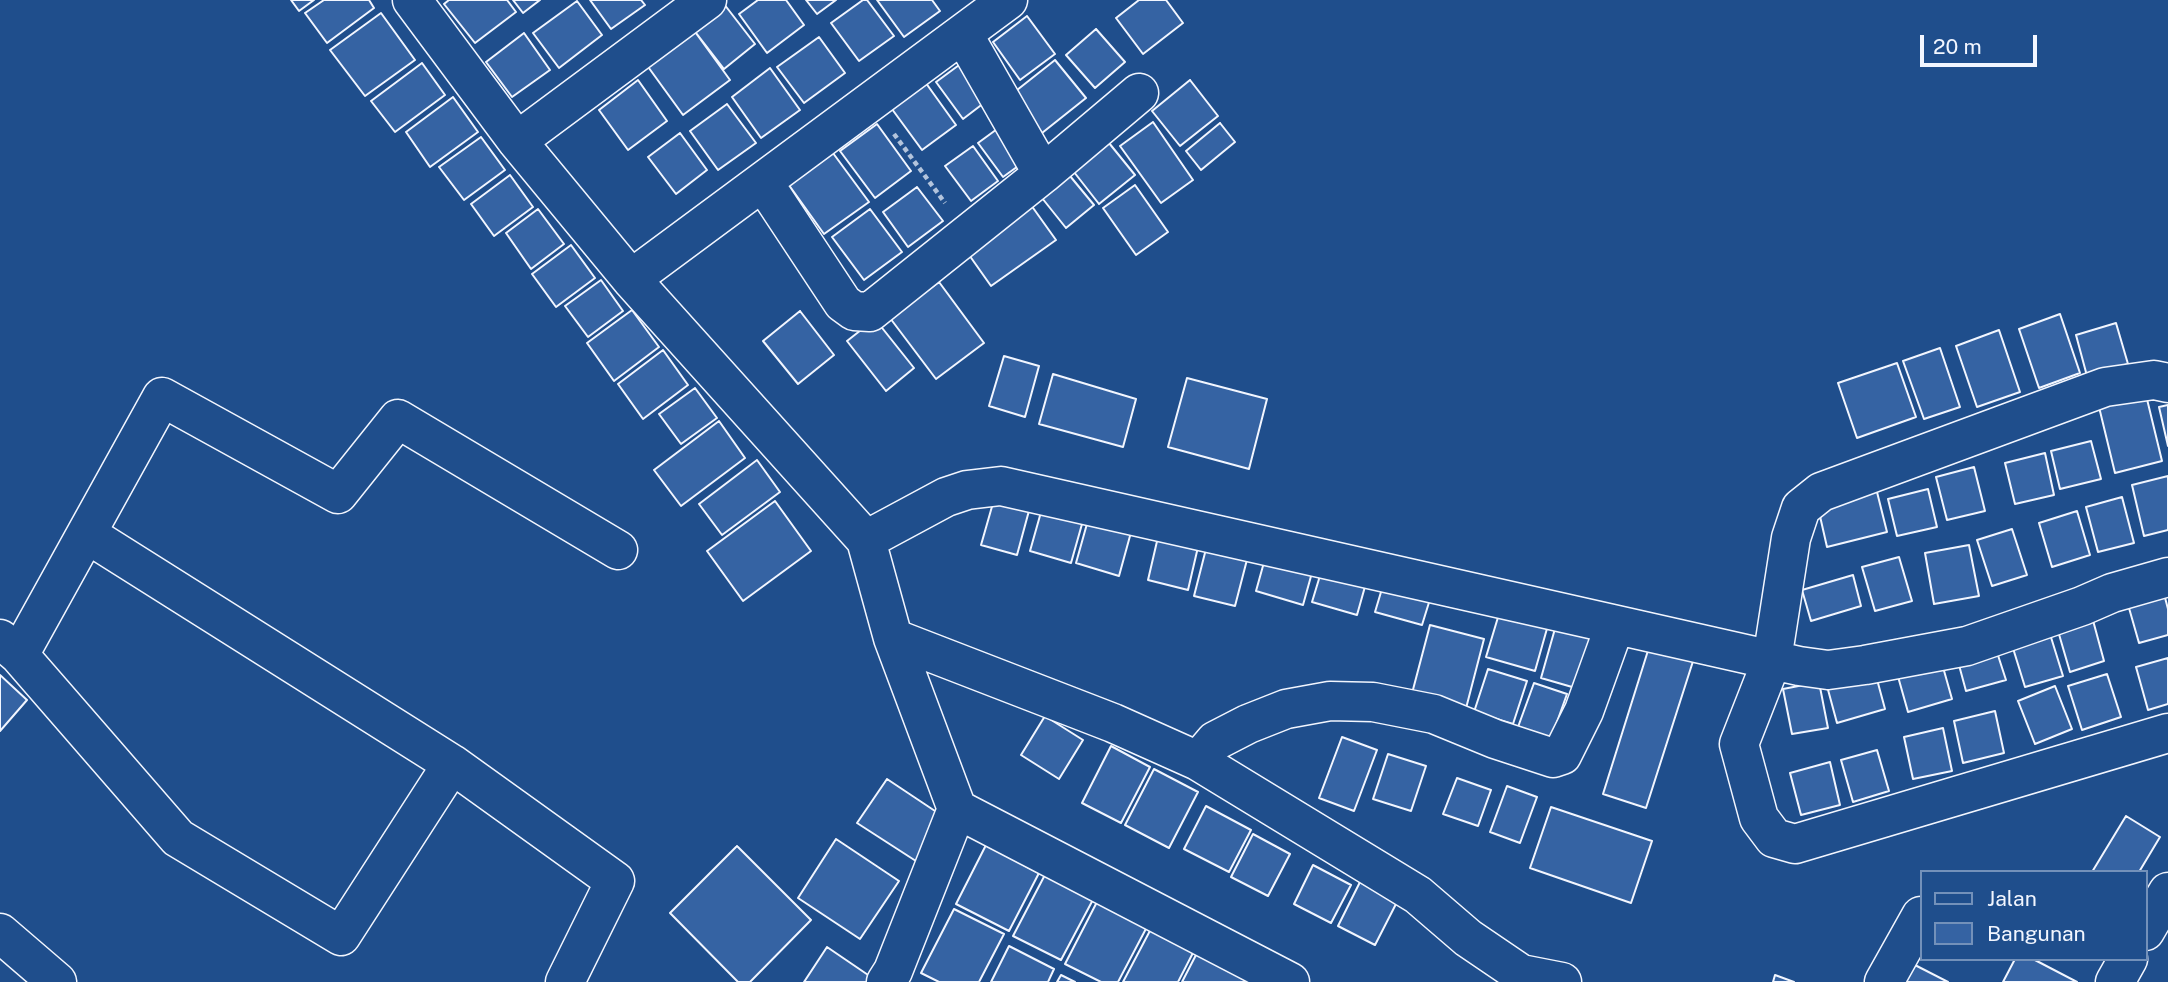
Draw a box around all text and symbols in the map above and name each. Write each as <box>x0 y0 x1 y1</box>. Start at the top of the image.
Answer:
scale bar <box>1923 21 2040 65</box>
text: 20 m <box>1933 34 1982 59</box>
legend <box>1920 870 2147 961</box>
text: Jalan <box>1987 886 2037 911</box>
text: Bangunan <box>1987 921 2086 946</box>

